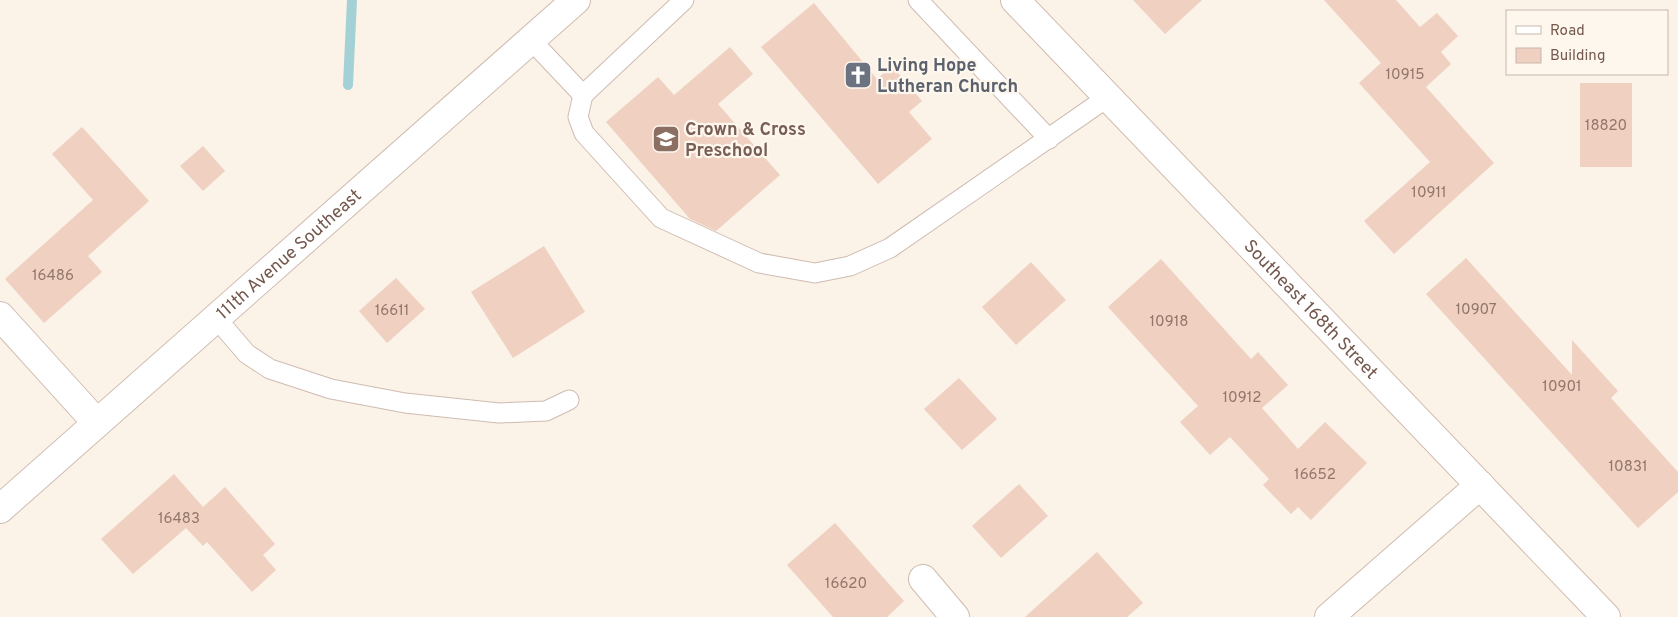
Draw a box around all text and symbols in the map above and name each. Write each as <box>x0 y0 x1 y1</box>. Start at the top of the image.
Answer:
legend <box>1506 10 1668 75</box>
text: Road <box>1550 22 1585 41</box>
text: Building <box>1550 47 1605 66</box>
place label: Living Hope Lutheran Church <box>877 55 1018 99</box>
church icon: Living Hope Lutheran Church <box>843 60 873 90</box>
house number: 10915 <box>1385 66 1425 85</box>
house number: 18820 <box>1585 117 1627 136</box>
place label: Crown & Cross Preschool <box>685 119 806 163</box>
school or university icon: Crown & Cross Preschool <box>651 124 681 154</box>
house number: 10911 <box>1411 184 1447 203</box>
street label: 111th Avenue Southeast <box>212 185 367 326</box>
street label: Southeast 168th Street <box>1238 236 1382 385</box>
house number: 16486 <box>32 267 74 286</box>
house number: 10907 <box>1455 301 1497 320</box>
house number: 16611 <box>375 302 409 321</box>
house number: 10918 <box>1150 313 1188 332</box>
house number: 10901 <box>1542 378 1582 397</box>
house number: 10912 <box>1223 389 1261 408</box>
house number: 10831 <box>1609 458 1648 477</box>
house number: 16652 <box>1294 466 1336 485</box>
house number: 16483 <box>158 510 200 529</box>
house number: 16620 <box>825 575 867 594</box>

